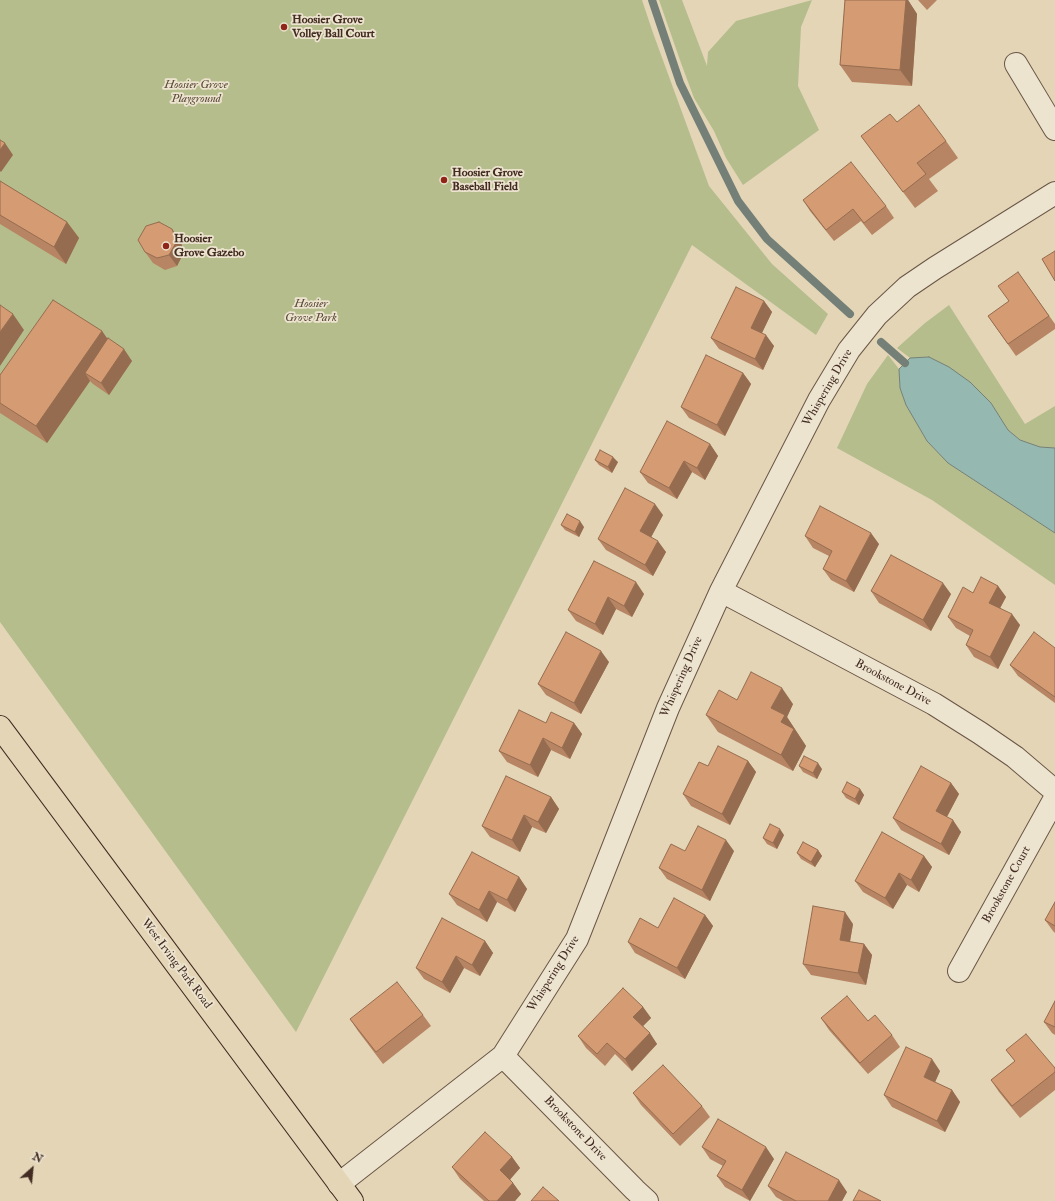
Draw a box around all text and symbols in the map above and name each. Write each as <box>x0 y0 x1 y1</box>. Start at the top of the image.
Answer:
place label: Hoosier Grove Volley Ball Court <box>292 13 375 41</box>
marker: Hoosier Grove Volley Ball Court <box>279 22 289 32</box>
park label: Hoosier Grove Playground <box>164 78 228 106</box>
place label: Hoosier Grove Baseball Field <box>452 166 523 194</box>
marker: Hoosier Grove Baseball Field <box>439 175 449 185</box>
place label: Hoosier Grove Gazebo <box>174 232 244 260</box>
marker: Hoosier Grove Gazebo <box>161 241 171 251</box>
park label: Hoosier Grove Park <box>285 297 337 325</box>
street label: Whispering Drive <box>800 347 856 429</box>
street label: Whispering Drive <box>658 634 706 720</box>
street label: Brookstone Drive <box>852 657 934 709</box>
street label: Brookstone Court <box>980 844 1034 926</box>
street label: West Irving Park Road <box>138 916 214 1012</box>
street label: Whispering Drive <box>525 933 583 1015</box>
street label: Brookstone Drive <box>541 1094 609 1164</box>
north arrow <box>12 1149 52 1189</box>
text: N <box>30 1150 45 1166</box>

